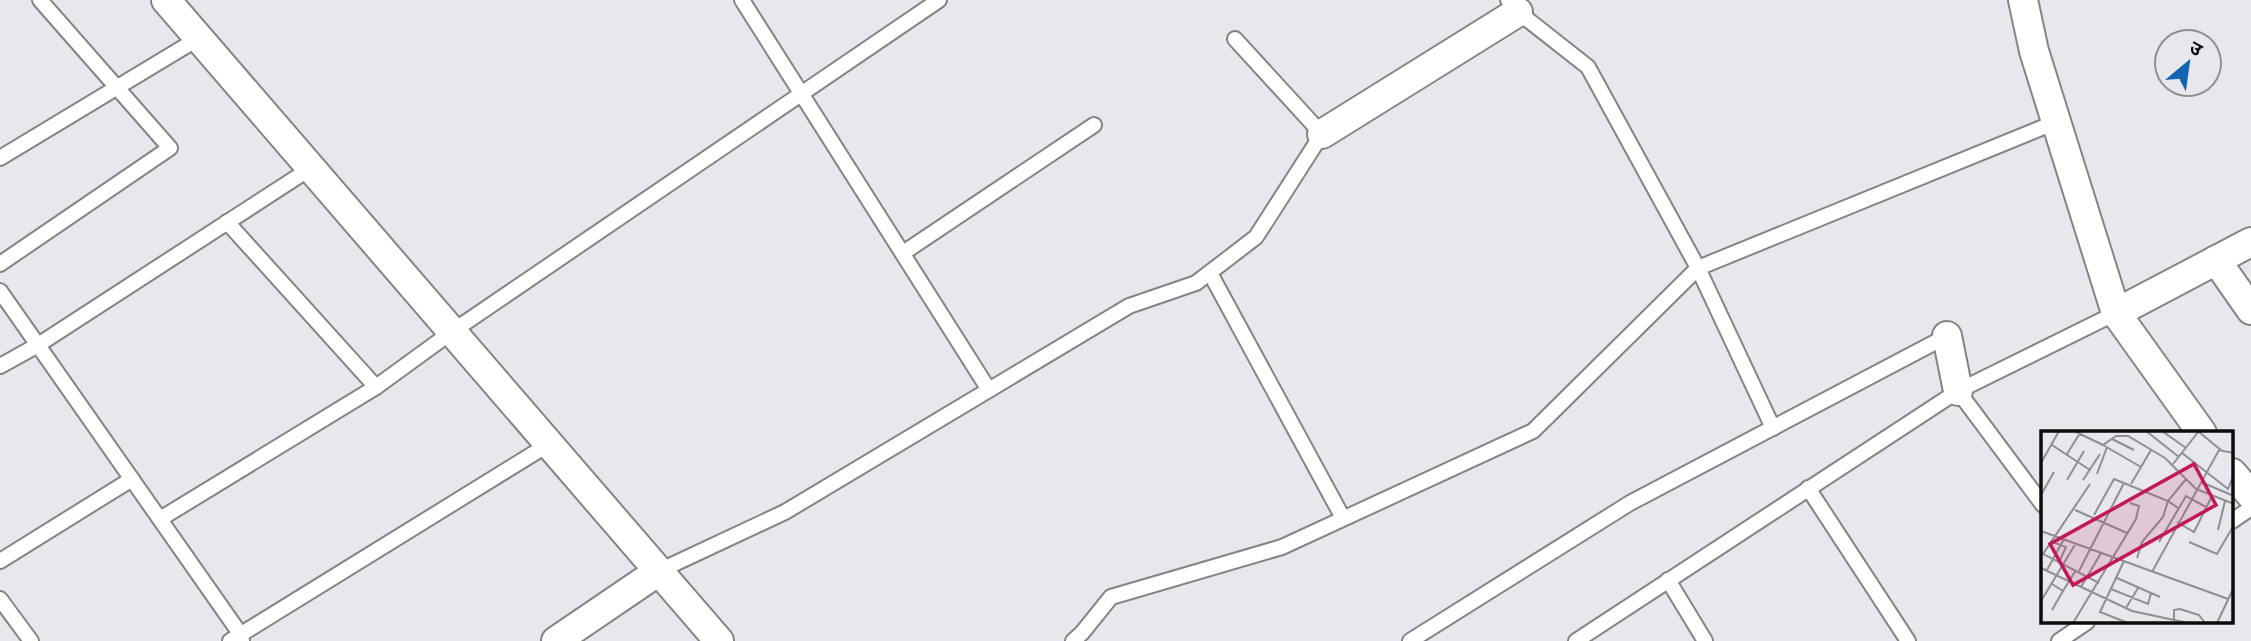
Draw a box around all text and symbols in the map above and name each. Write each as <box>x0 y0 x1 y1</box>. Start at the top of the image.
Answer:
north arrow <box>2153 28 2223 98</box>
text: उ <box>2185 35 2208 63</box>
inset map <box>2041 431 2234 624</box>

